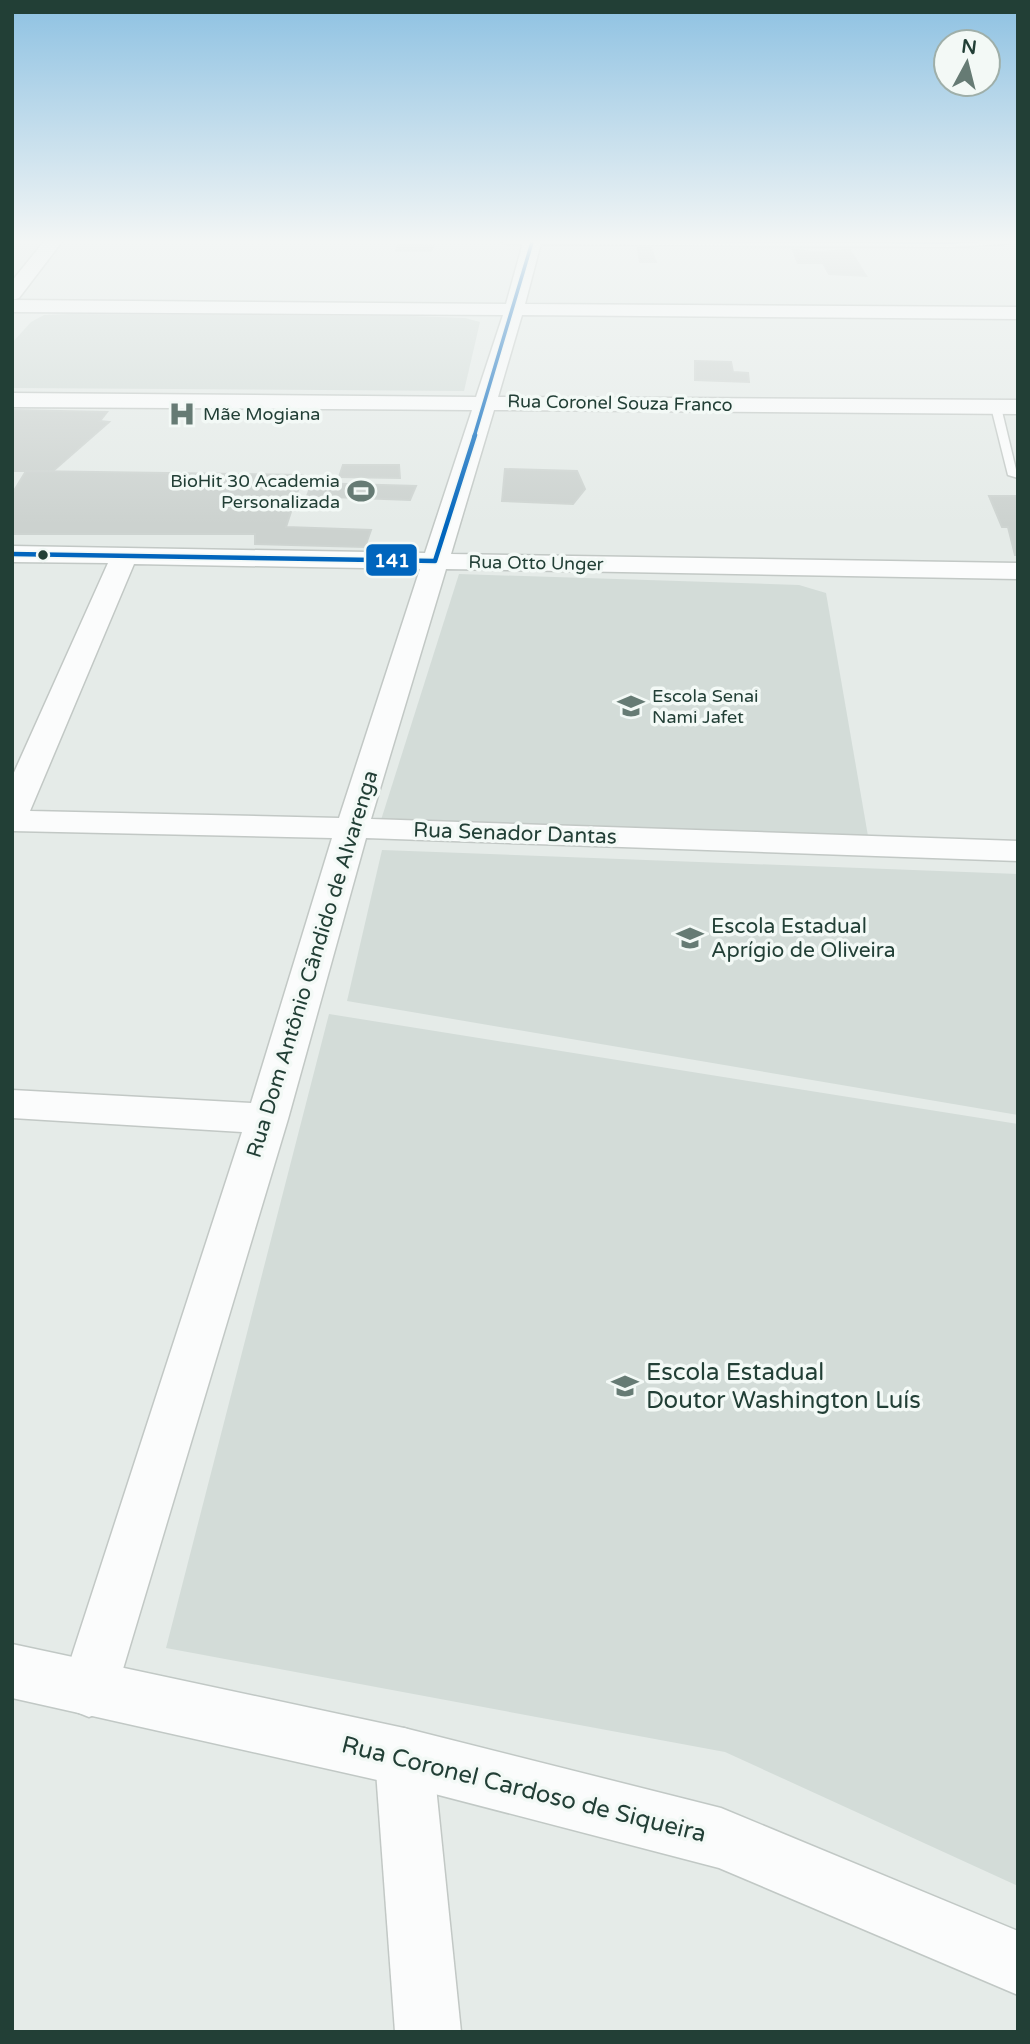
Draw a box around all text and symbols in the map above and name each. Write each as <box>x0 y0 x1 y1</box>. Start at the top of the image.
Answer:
north arrow <box>932 28 1002 98</box>
text: N <box>960 35 978 59</box>
street label: Rua Coronel Souza Franco <box>507 390 733 416</box>
hospital icon: Mãe Mogiana <box>167 399 197 429</box>
place label: Mãe Mogiana <box>203 403 321 425</box>
place label: BioHit 30 Academia Personalizada <box>170 470 340 513</box>
sports icon: BioHit 30 Academia Personalizada <box>346 476 376 506</box>
line badge: 141 <box>365 543 418 577</box>
unlabelled marker <box>36 548 50 562</box>
text: 141 <box>374 550 410 572</box>
street label: Rua Otto Unger <box>468 551 604 575</box>
place label: Escola Senai Nami Jafet <box>652 685 759 728</box>
school or university icon: Escola Senai Nami Jafet <box>616 691 646 721</box>
street label: Rua Dom Antônio Cândido de Alvarenga <box>242 767 383 1161</box>
street label: Rua Senador Dantas <box>413 817 617 850</box>
place label: Escola Estadual Aprígio de Oliveira <box>711 914 896 963</box>
school or university icon: Escola Estadual Aprígio de Oliveira <box>675 923 705 953</box>
place label: Escola Estadual Doutor Washington Luís <box>646 1358 921 1415</box>
school or university icon: Escola Estadual Doutor Washington Luís <box>610 1371 640 1401</box>
street label: Rua Coronel Cardoso de Siqueira <box>339 1730 709 1849</box>

